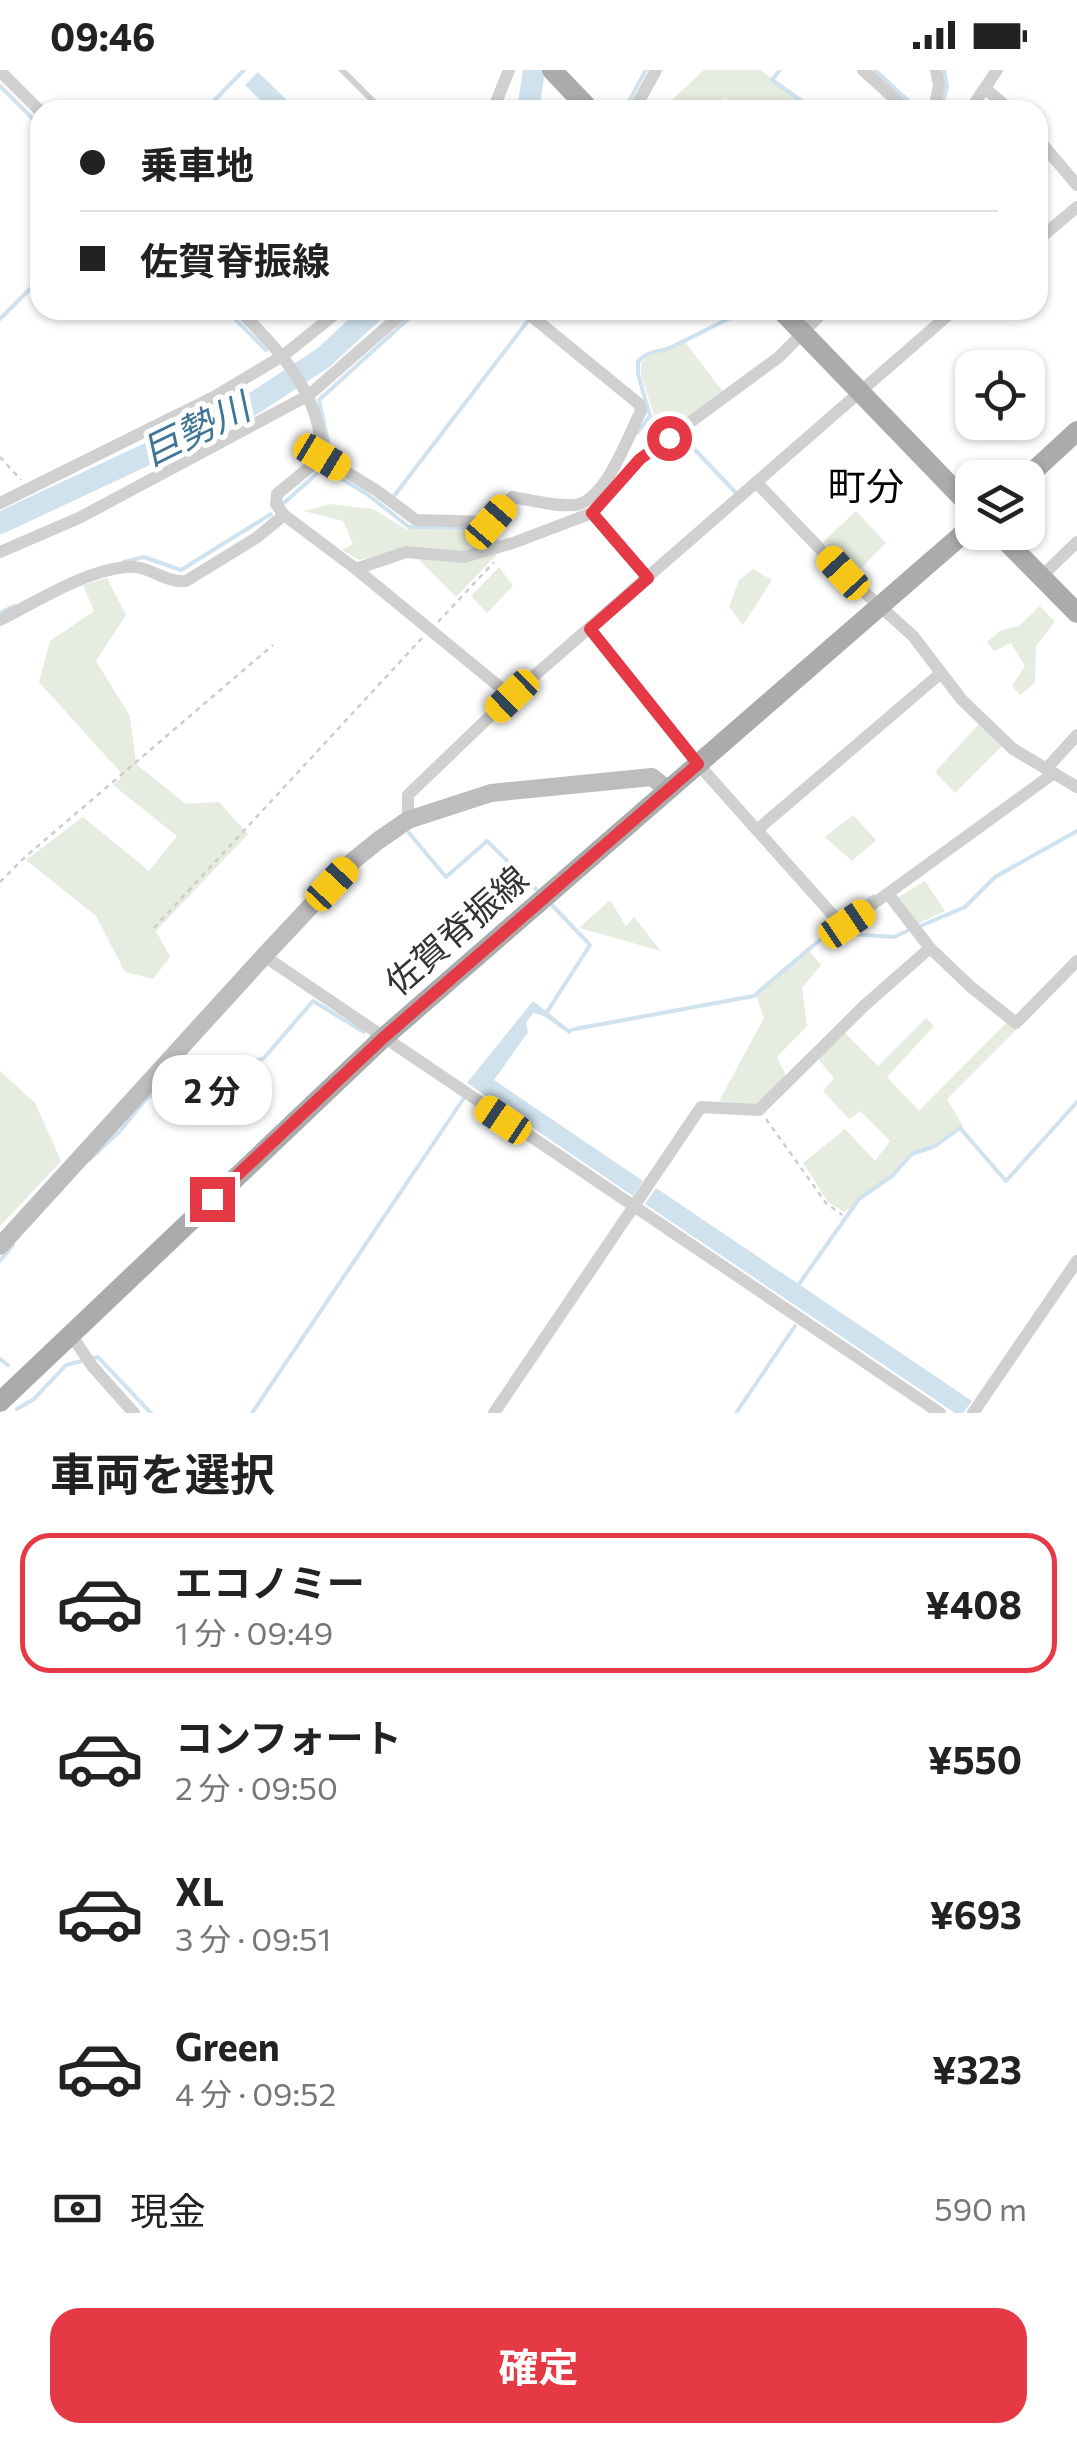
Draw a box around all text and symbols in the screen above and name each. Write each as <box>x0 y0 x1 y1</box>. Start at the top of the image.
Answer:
text: 09:46 <box>50 12 156 59</box>
text: 乗車地 <box>140 140 254 187</box>
text: 佐賀脊振線 <box>140 236 330 283</box>
map controls <box>955 350 1045 550</box>
button: locate <box>955 350 1045 440</box>
water label: 巨勢川 <box>133 380 260 474</box>
route start <box>647 416 692 461</box>
car <box>289 429 355 485</box>
button: layers <box>955 460 1045 550</box>
district label: 町分 <box>828 461 904 508</box>
car <box>460 490 522 554</box>
car <box>812 541 874 605</box>
car <box>480 664 544 728</box>
car <box>301 852 363 916</box>
street label: 佐賀脊振線 <box>375 855 536 1003</box>
car <box>814 895 880 953</box>
callout: 2 分 <box>152 1054 272 1124</box>
text: 2 分 <box>184 1070 240 1110</box>
car <box>470 1091 536 1149</box>
route end <box>190 1177 235 1222</box>
text: 車両を選択 <box>50 1445 275 1500</box>
icon: car <box>55 1558 145 1648</box>
text: エコノミー <box>175 1558 365 1605</box>
text: ¥408 <box>925 1580 1022 1627</box>
text: 1 分 · 09:49 <box>175 1612 333 1652</box>
icon: car <box>55 1713 145 1803</box>
text: コンフォート <box>175 1713 402 1760</box>
text: ¥550 <box>928 1735 1022 1782</box>
text: 2 分 · 09:50 <box>175 1767 338 1807</box>
text: XL <box>175 1867 224 1914</box>
icon: car <box>55 1868 145 1958</box>
text: ¥693 <box>930 1890 1022 1937</box>
text: 3 分 · 09:51 <box>175 1918 331 1958</box>
text: Green <box>175 2022 280 2069</box>
icon: car <box>55 2023 145 2113</box>
text: ¥323 <box>932 2045 1022 2092</box>
text: 4 分 · 09:52 <box>175 2073 336 2113</box>
icon: cash <box>50 2181 105 2236</box>
text: 現金 <box>130 2186 206 2233</box>
text: 590 m <box>934 2188 1027 2228</box>
button: 確定 <box>50 2308 1027 2423</box>

